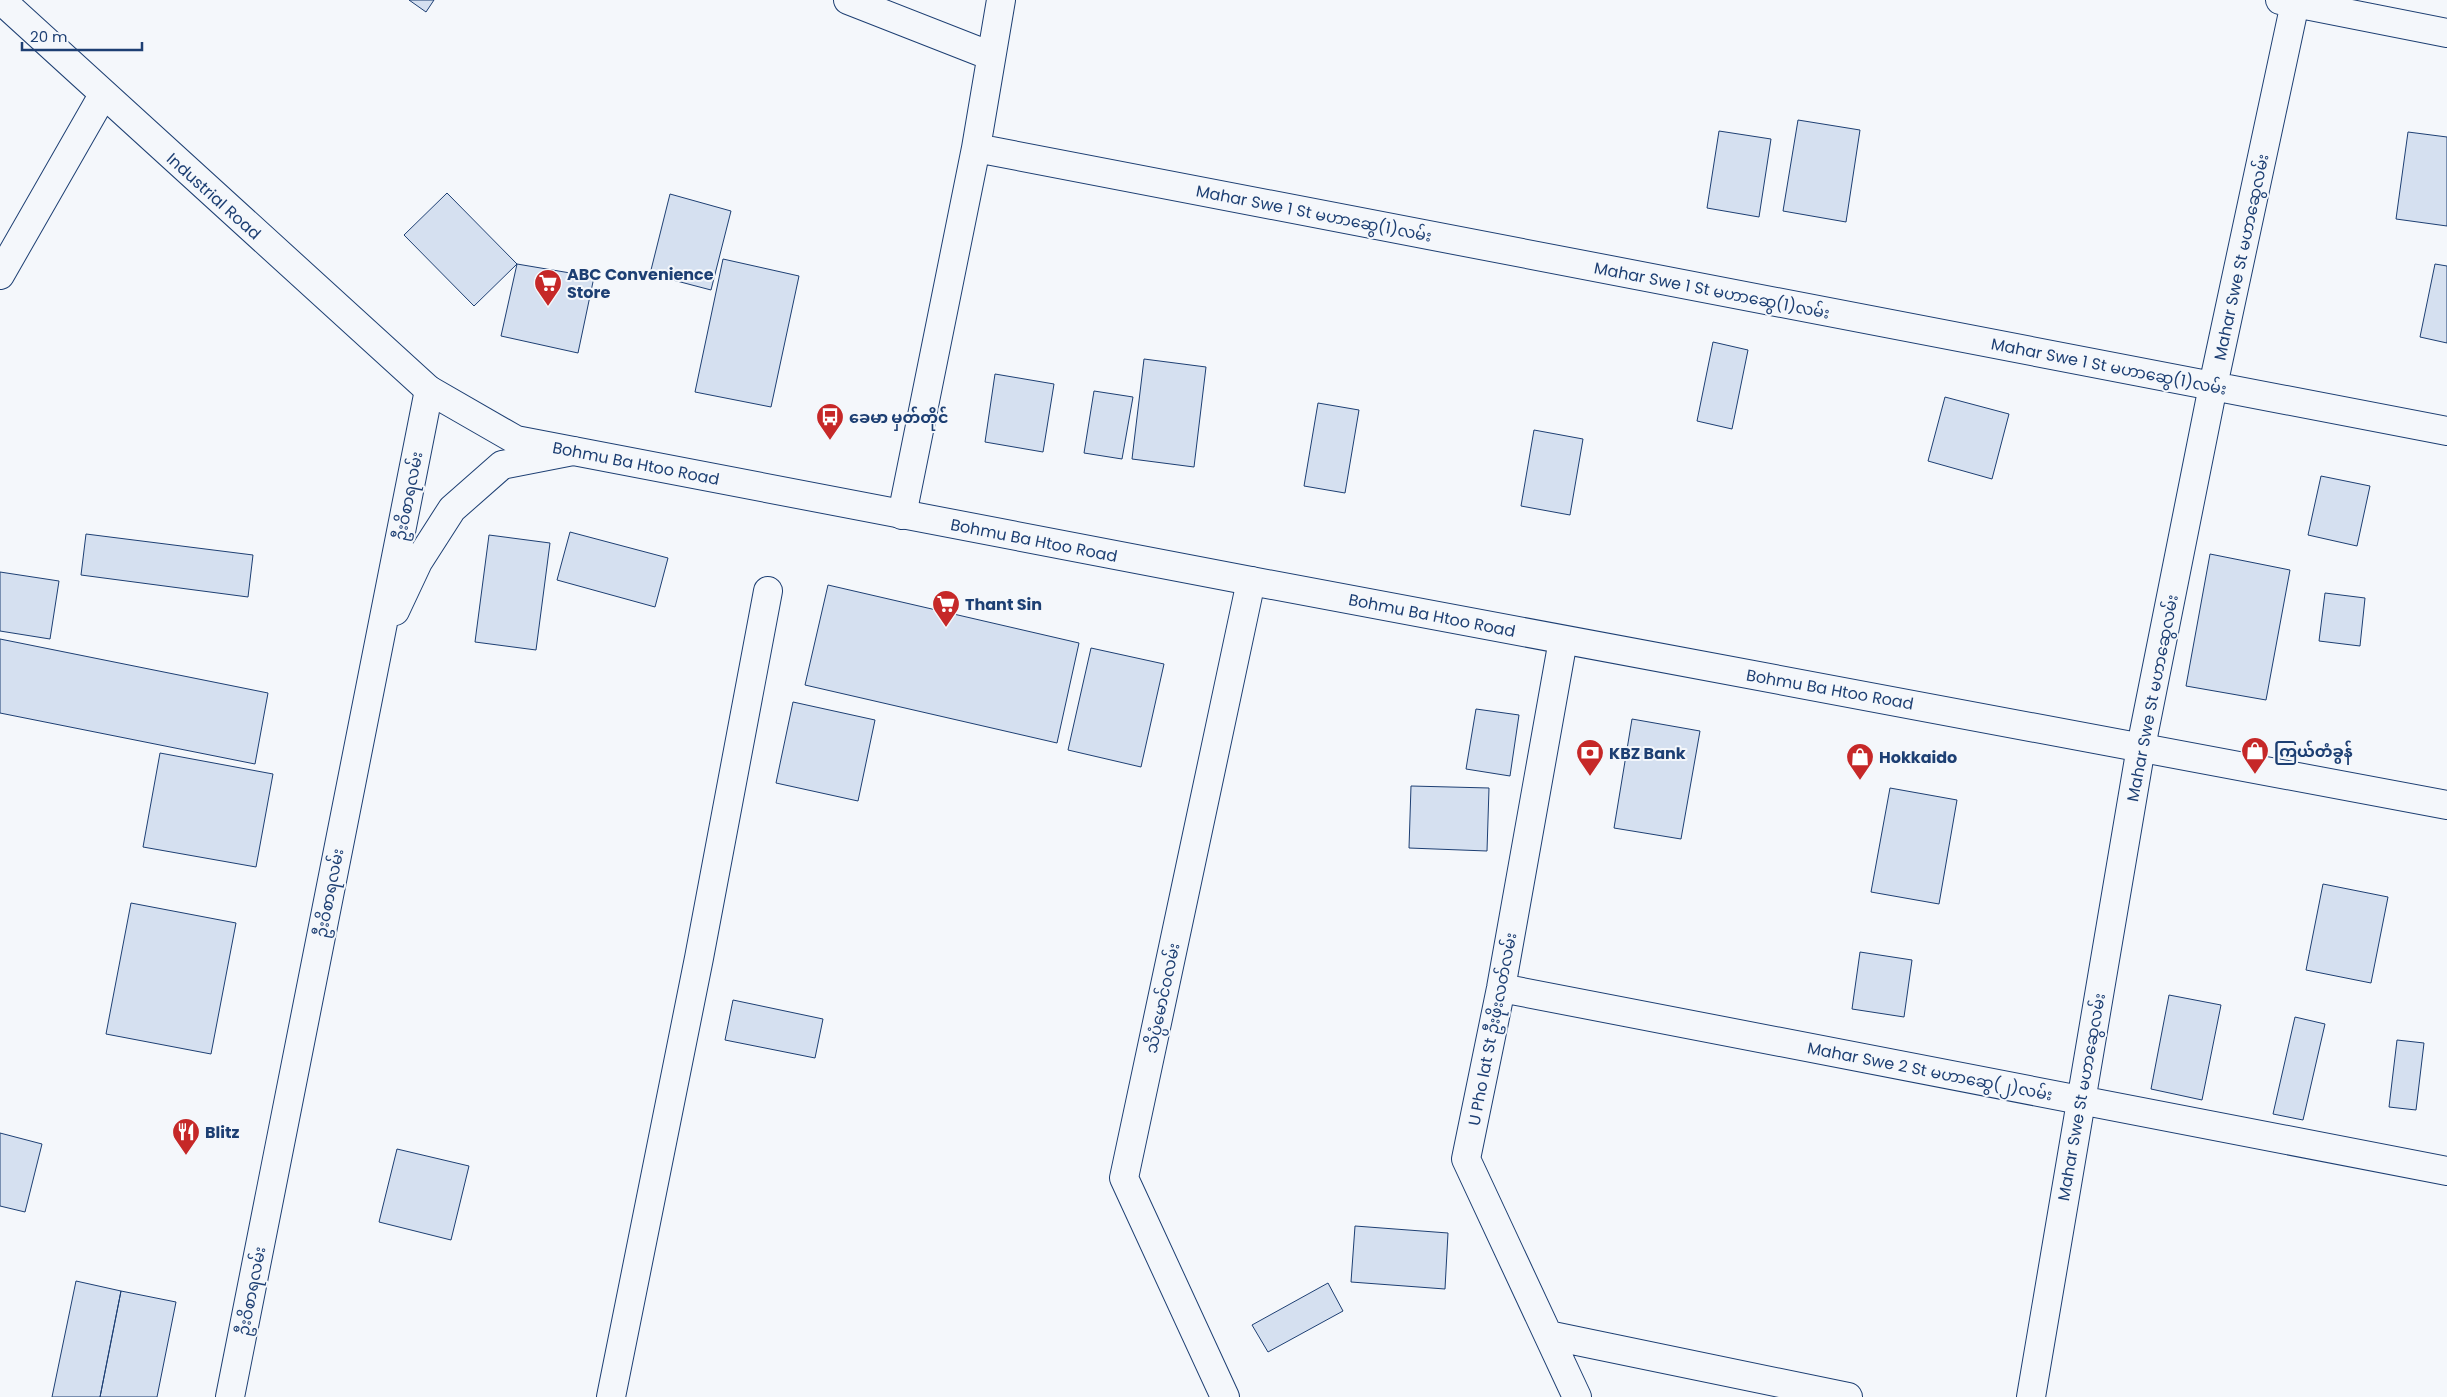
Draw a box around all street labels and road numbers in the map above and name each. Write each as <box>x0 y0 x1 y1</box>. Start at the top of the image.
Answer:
street label: Industrial Road <box>161 148 266 245</box>
street label: Mahar Swe St မဟာဆွေလမ်း <box>2208 152 2277 363</box>
street label: Mahar Swe 1 St မဟာဆွေ(1)လမ်း <box>1194 179 1434 250</box>
street label: Mahar Swe 1 St မဟာဆွေ(1)လမ်း <box>1592 256 1832 327</box>
street label: Mahar Swe 1 St မဟာဆွေ(1)လမ်း <box>1989 332 2229 403</box>
street label: Bohmu Ba Htoo Road <box>551 436 721 491</box>
street label: ဦးဝိစာရလမ်း <box>389 450 430 543</box>
street label: Bohmu Ba Htoo Road <box>949 513 1119 568</box>
street label: Bohmu Ba Htoo Road <box>1347 588 1517 643</box>
street label: Mahar Swe St မဟာဆွေလမ်း <box>2121 593 2186 804</box>
street label: Bohmu Ba Htoo Road <box>1744 663 1915 716</box>
street label: ဦးဝိစာရလမ်း <box>310 847 351 940</box>
street label: U Pho lat St ဦးဖိုးလတ်လမ်း <box>1462 931 1525 1128</box>
street label: သိပ္ပံမောင်ဝလမ်း <box>1140 941 1188 1056</box>
street label: Mahar Swe St မဟာဆွေလမ်း <box>2052 991 2113 1203</box>
street label: Mahar Swe 2 St မဟာဆွေ(၂)လမ်း <box>1805 1036 2054 1109</box>
street label: ဦးဝိစာရလမ်း <box>232 1245 273 1338</box>

